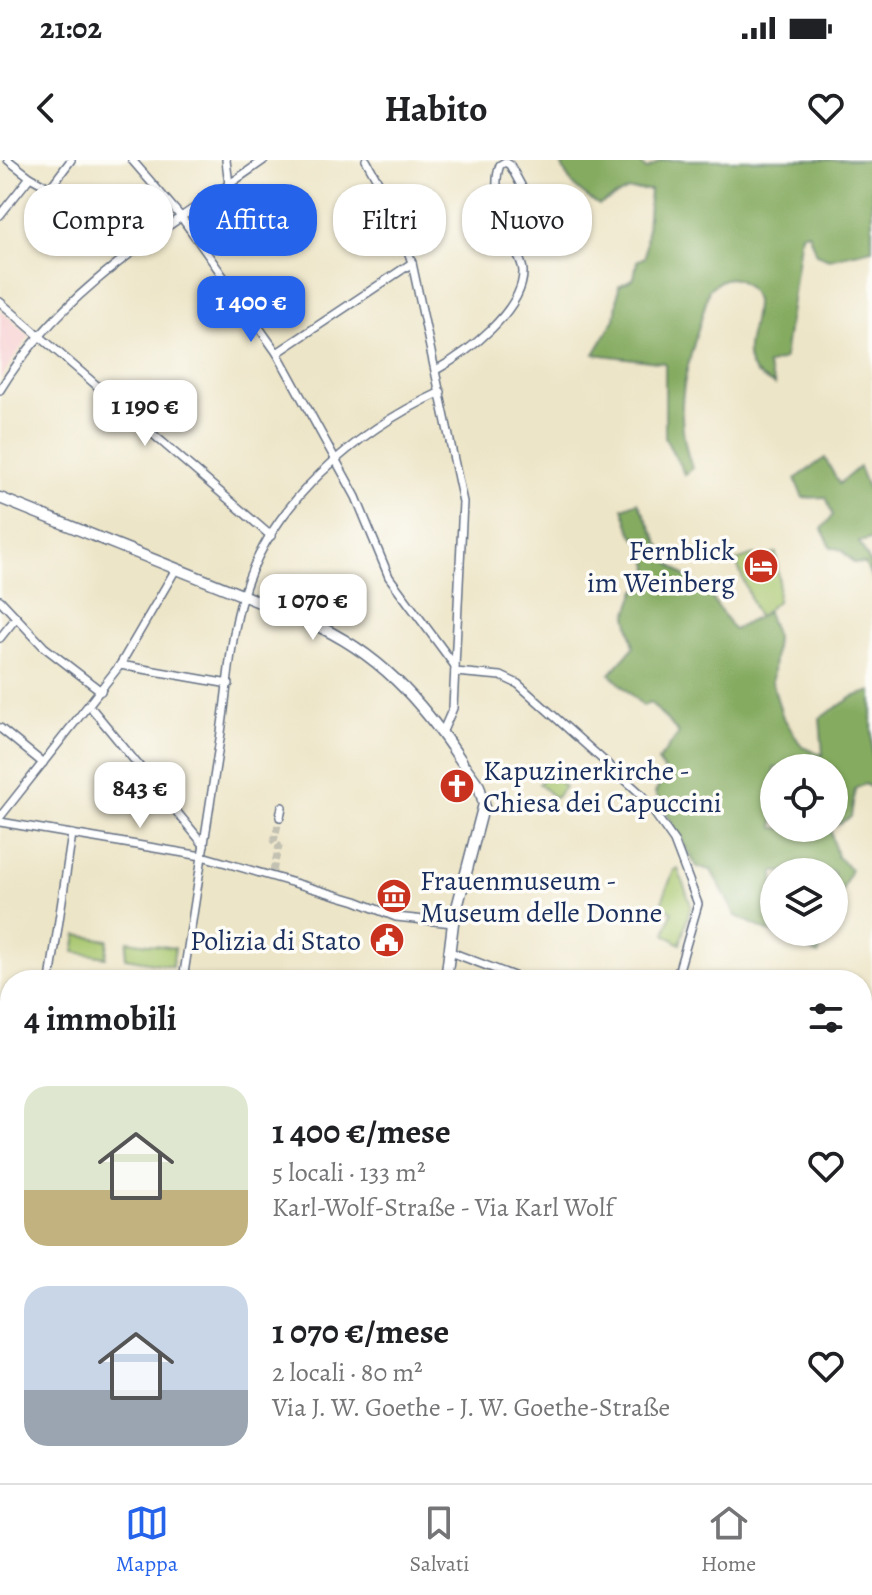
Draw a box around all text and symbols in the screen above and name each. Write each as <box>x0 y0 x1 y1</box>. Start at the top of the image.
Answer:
text: 21:02 <box>40 8 102 48</box>
text: Habito <box>384 84 488 133</box>
icon: back <box>24 86 68 130</box>
icon: heart <box>804 86 848 130</box>
chip: Compra <box>24 184 173 256</box>
chip: Affitta <box>189 184 317 256</box>
chip: Filtri <box>333 184 446 256</box>
chip: Nuovo <box>462 184 592 256</box>
pin: 1 400 € <box>177 276 325 344</box>
text: 1 400 € <box>215 284 287 319</box>
pin: 1 190 € <box>71 380 219 448</box>
text: 1 190 € <box>111 388 179 423</box>
place label: Fernblick im Weinberg <box>587 532 735 602</box>
hotel icon: Fernblick im Weinberg <box>742 547 780 585</box>
pin: 1 070 € <box>239 574 387 642</box>
text: 1 070 € <box>278 582 348 617</box>
place label: Kapuzinerkirche - Chiesa dei Capuccini <box>483 752 722 822</box>
map controls <box>760 754 848 946</box>
button: locate <box>760 754 848 842</box>
pin: 843 € <box>84 762 196 830</box>
church icon: Kapuzinerkirche - Chiesa dei Capuccini <box>438 767 476 805</box>
text: 843 € <box>112 770 168 805</box>
button: layers <box>760 858 848 946</box>
place label: Frauenmuseum - Museum delle Donne <box>420 862 662 932</box>
museum icon: Frauenmuseum - Museum delle Donne <box>375 877 413 915</box>
public building icon: Polizia di Stato <box>368 921 406 959</box>
place label: Polizia di Stato <box>190 922 361 960</box>
text: 4 immobili <box>24 995 177 1042</box>
icon: filters <box>804 996 848 1040</box>
text: 1 400 €/mese <box>272 1108 451 1155</box>
icon: home <box>88 1118 184 1214</box>
icon: heart <box>804 1144 848 1188</box>
text: 5 locali · 133 m² <box>272 1155 425 1190</box>
text: Karl-Wolf-Straße - Via Karl Wolf <box>272 1190 614 1225</box>
text: 1 070 €/mese <box>272 1308 449 1355</box>
icon: home <box>88 1318 184 1414</box>
icon: heart <box>804 1344 848 1388</box>
text: 2 locali · 80 m² <box>272 1355 423 1390</box>
text: Via J. W. Goethe - J. W. Goethe-Straße <box>272 1390 670 1425</box>
tab: Mappa <box>116 1501 178 1579</box>
tab: Salvati <box>409 1501 469 1579</box>
tab: Home <box>701 1501 756 1579</box>

